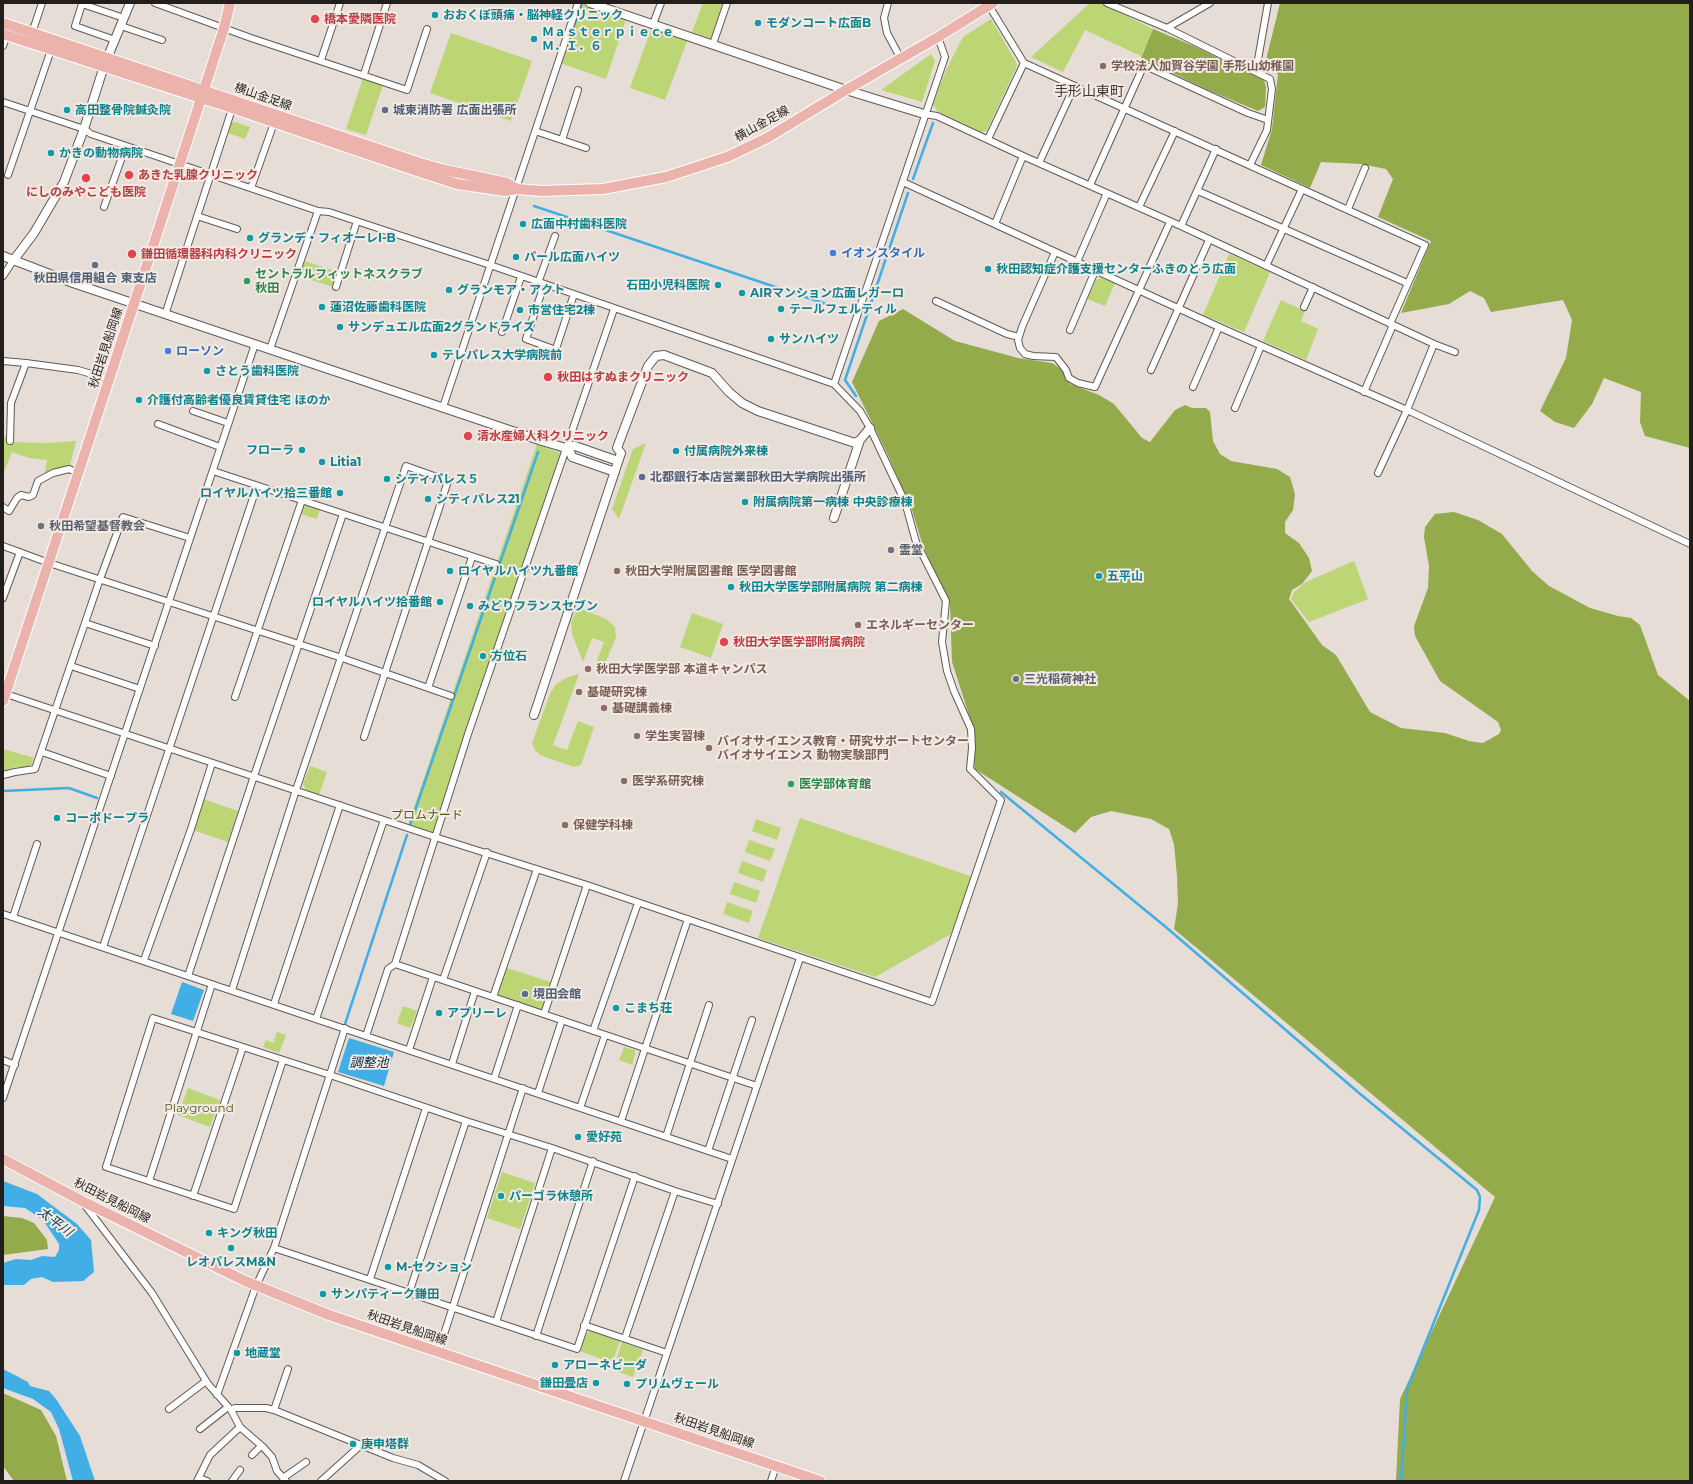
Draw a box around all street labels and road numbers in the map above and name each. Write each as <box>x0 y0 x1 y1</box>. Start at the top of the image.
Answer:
street label: 横山金足線 <box>232 80 294 114</box>
street label: 横山金足線 <box>732 103 792 145</box>
street label: 秋田岩見船岡線 <box>86 306 126 390</box>
street label: 秋田岩見船岡線 <box>71 1176 153 1226</box>
street label: 秋田岩見船岡線 <box>365 1308 449 1348</box>
street label: 秋田岩見船岡線 <box>672 1411 756 1451</box>

